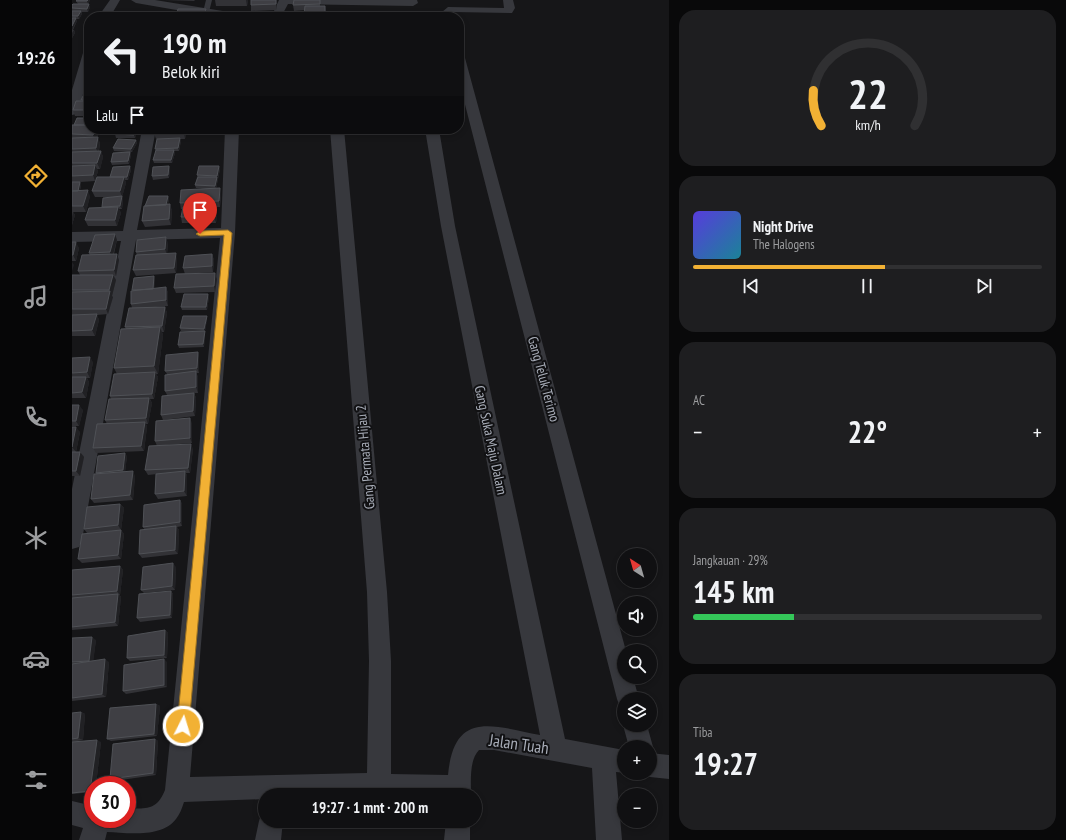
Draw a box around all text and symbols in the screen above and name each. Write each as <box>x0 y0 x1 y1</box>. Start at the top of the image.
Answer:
text: 190 m <box>162 24 226 61</box>
icon: left <box>96 28 148 80</box>
text: 19:26 <box>17 46 55 69</box>
text: Belok kiri <box>162 60 220 83</box>
text: 22 <box>848 67 887 120</box>
icon: arrive <box>126 104 148 126</box>
text: Lalu <box>96 106 118 125</box>
text: km/h <box>855 115 880 134</box>
icon: directions <box>22 162 50 190</box>
pin <box>183 193 217 234</box>
icon: arrive <box>189 199 211 221</box>
text: Night Drive <box>753 217 813 236</box>
text: The Halogens <box>753 236 815 253</box>
icon: previous <box>740 275 762 297</box>
icon: pause <box>856 275 878 297</box>
icon: next <box>973 275 995 297</box>
icon: music <box>22 283 50 311</box>
street label: Gang Teluk Terimo <box>524 334 564 424</box>
street label: Gang Suka Maju Dalam <box>471 384 511 496</box>
text: AC <box>693 392 705 409</box>
icon: phone <box>22 403 50 431</box>
street label: Gang Permata Hijau 2 <box>351 404 379 510</box>
text: 22° <box>848 412 887 451</box>
text: − <box>693 418 702 446</box>
text: + <box>1033 418 1042 446</box>
icon: climate <box>22 524 50 552</box>
north arrow <box>617 548 657 588</box>
map controls <box>617 548 657 828</box>
text: Jangkauan · 29% <box>693 552 768 569</box>
text: 145 km <box>693 572 774 611</box>
button: sound <box>617 596 657 636</box>
button: search <box>617 644 657 684</box>
icon: car <box>22 645 50 673</box>
button: layers <box>617 692 657 732</box>
position arrow <box>162 705 204 747</box>
text: Tiba <box>693 724 712 741</box>
street label: Jalan Tuah <box>487 729 550 759</box>
button: + <box>617 740 657 780</box>
text: 19:27 <box>693 744 758 783</box>
icon: filters <box>22 766 50 794</box>
speed limit sign: 30 <box>84 776 136 828</box>
button: − <box>617 788 657 828</box>
text: 19:27 · 1 mnt · 200 m <box>312 798 428 817</box>

